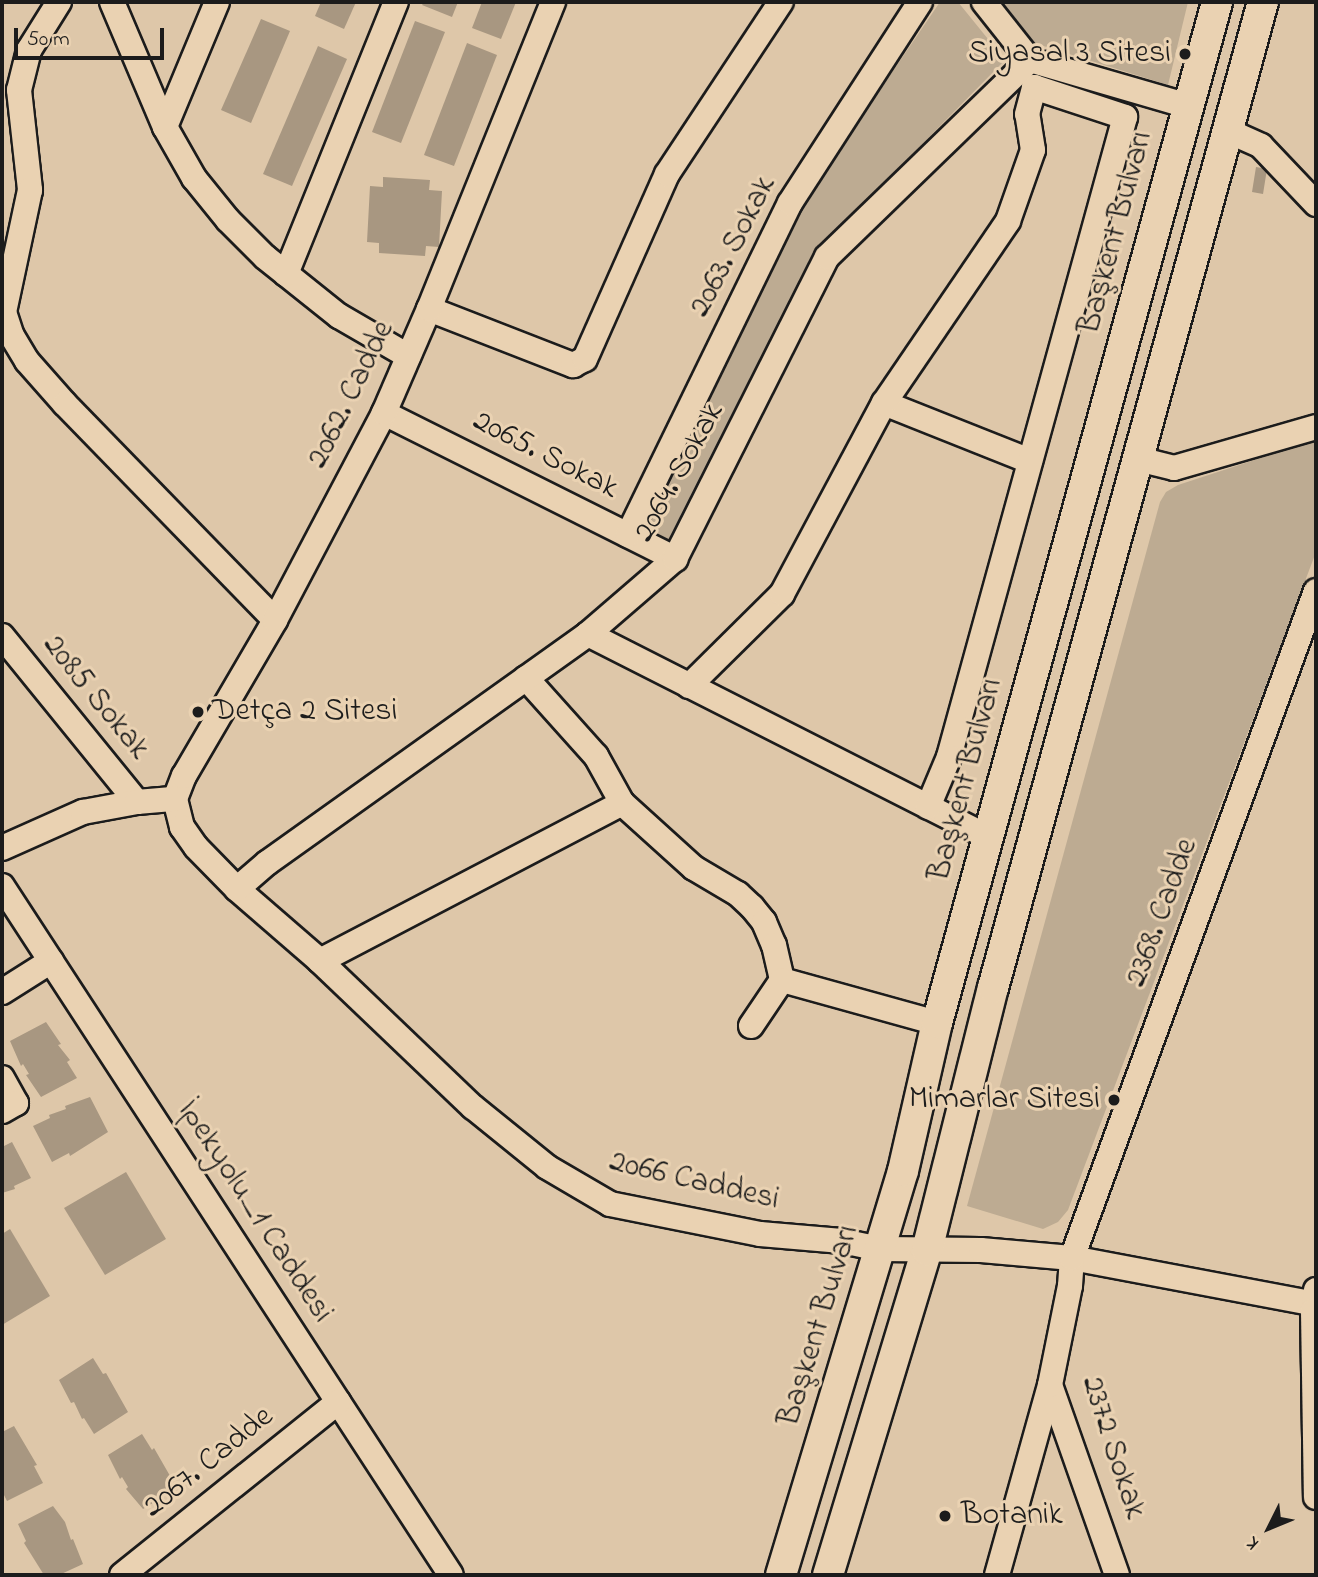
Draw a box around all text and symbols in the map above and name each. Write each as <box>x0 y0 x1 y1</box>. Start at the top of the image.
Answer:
scale bar <box>18 14 168 58</box>
text: 50 m <box>27 25 70 55</box>
place label: Siyasal 3 Sitesi <box>968 35 1171 73</box>
marker: Siyasal 3 Sitesi <box>1177 46 1193 62</box>
street label: Başkent Bulvarı <box>1071 127 1163 339</box>
street label: 2063. Sokak <box>682 170 786 324</box>
street label: 2062. Cadde <box>300 315 404 475</box>
street label: 2064. Sokak <box>626 397 734 549</box>
street label: 2065. Sokak <box>466 403 624 509</box>
street label: 2085 Sokak <box>33 628 157 768</box>
street label: Başkent Bulvarı <box>921 674 1013 886</box>
place label: Detça 2 Sitesi <box>212 693 397 731</box>
marker: Detça 2 Sitesi <box>190 704 206 720</box>
street label: 2368. Cadde <box>1118 834 1208 992</box>
place label: Mimarlar Sitesi <box>909 1081 1100 1119</box>
marker: Mimarlar Sitesi <box>1106 1092 1122 1108</box>
street label: İpekyolu_1 Caddesi <box>168 1093 340 1331</box>
street label: 2066 Caddesi <box>605 1144 783 1220</box>
street label: Başkent Bulvarı <box>771 1221 869 1431</box>
street label: 2372 Sokak <box>1071 1372 1153 1524</box>
street label: 2067. Cadde <box>136 1399 282 1527</box>
north arrow <box>1234 1493 1304 1563</box>
place label: Botanik <box>961 1497 1063 1535</box>
marker: Botanik <box>935 1506 955 1526</box>
text: K <box>1240 1530 1266 1555</box>

